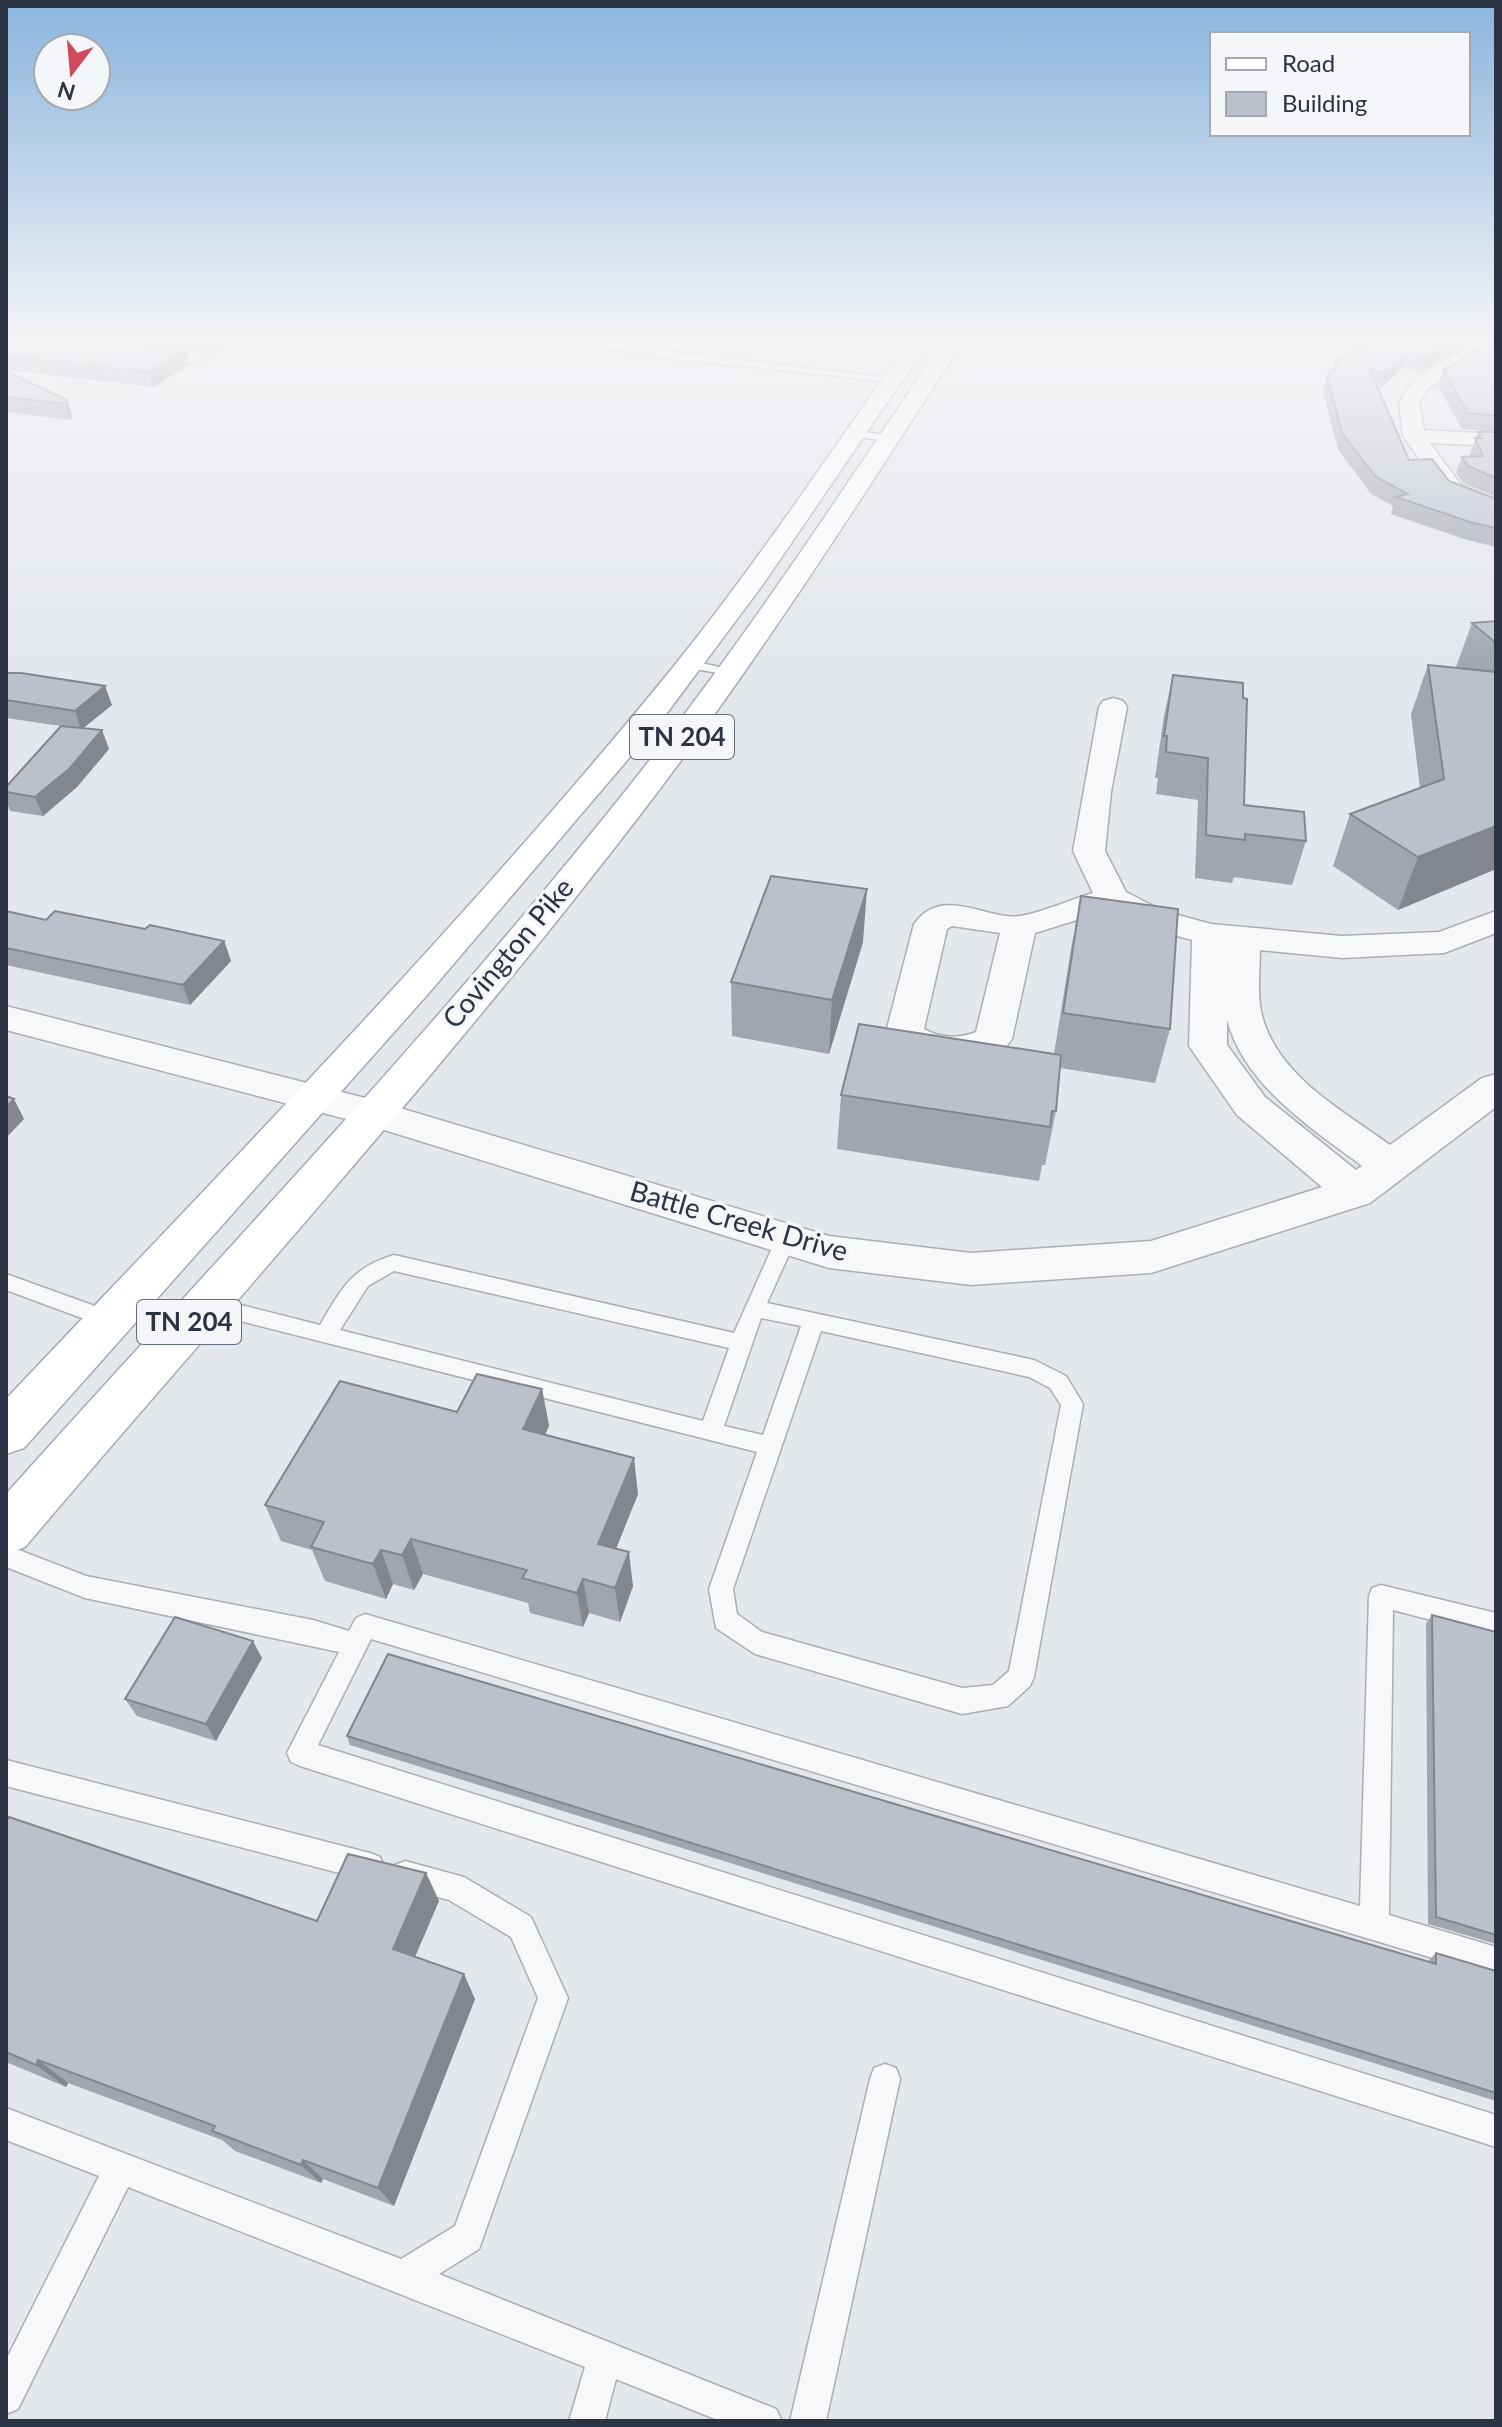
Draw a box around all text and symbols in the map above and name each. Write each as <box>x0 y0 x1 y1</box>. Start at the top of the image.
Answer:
north arrow <box>32 32 112 112</box>
legend <box>1210 32 1470 136</box>
text: Road <box>1282 48 1335 77</box>
text: N <box>54 76 78 107</box>
text: Building <box>1282 88 1367 117</box>
road number: TN 204 <box>630 715 734 759</box>
street label: Covington Pike <box>435 870 580 1034</box>
street label: Battle Creek Drive <box>626 1173 852 1267</box>
road number: TN 204 <box>137 1300 241 1344</box>

